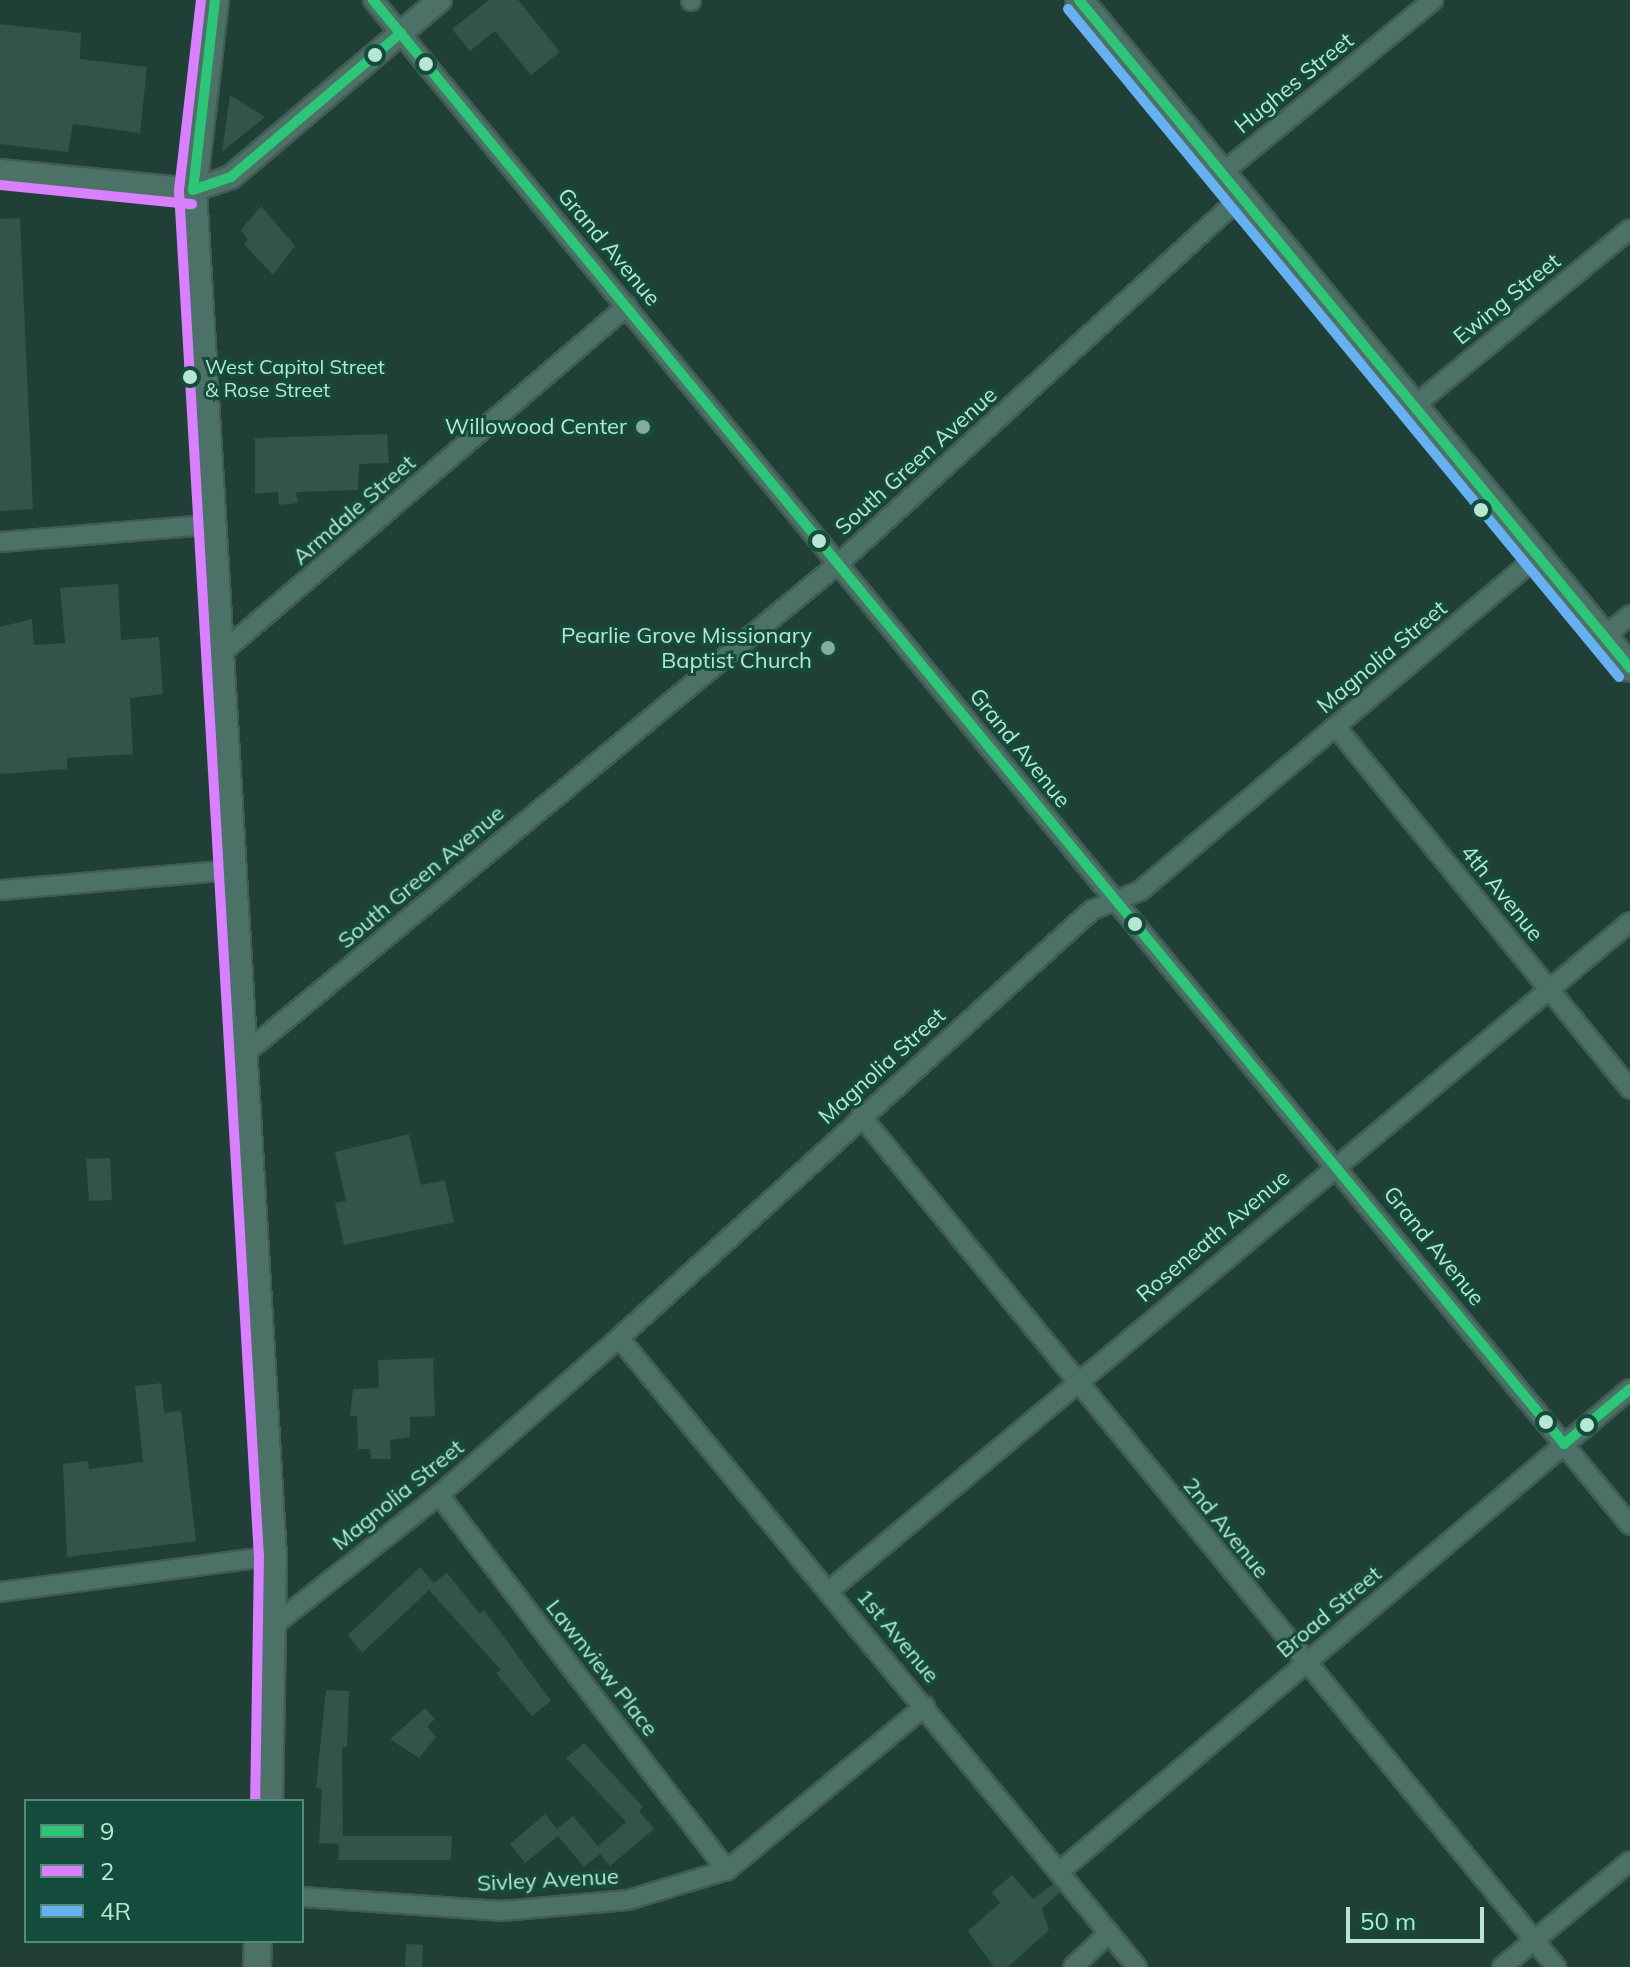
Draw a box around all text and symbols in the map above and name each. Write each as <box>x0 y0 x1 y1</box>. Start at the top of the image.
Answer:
street label: Hughes Street <box>1229 27 1359 139</box>
unlabelled marker <box>367 47 383 63</box>
unlabelled marker <box>418 56 434 72</box>
street label: Grand Avenue <box>552 183 666 311</box>
street label: Ewing Street <box>1448 248 1566 350</box>
place label: West Capitol Street & Rose Street <box>205 354 385 401</box>
marker: West Capitol Street & Rose Street <box>182 369 198 385</box>
street label: South Green Avenue <box>830 381 1002 541</box>
place label: Willowood Center <box>445 414 627 440</box>
marker: Willowood Center <box>634 418 652 436</box>
street label: Armdale Street <box>287 450 421 570</box>
unlabelled marker <box>1473 502 1489 518</box>
unlabelled marker <box>811 533 827 549</box>
street label: Magnolia Street <box>1312 595 1452 719</box>
place label: Pearlie Grove Missionary Baptist Church <box>561 622 812 674</box>
marker: Pearlie Grove Missionary Baptist Church <box>819 639 837 657</box>
street label: Grand Avenue <box>964 683 1076 813</box>
street label: South Green Avenue <box>333 800 509 954</box>
street label: 4th Avenue <box>1455 840 1549 946</box>
unlabelled marker <box>1127 916 1143 932</box>
street label: Magnolia Street <box>813 1002 951 1130</box>
street label: Roseneath Avenue <box>1131 1164 1295 1308</box>
street label: Grand Avenue <box>1378 1181 1490 1311</box>
unlabelled marker <box>1538 1414 1554 1430</box>
unlabelled marker <box>1579 1417 1595 1433</box>
street label: Magnolia Street <box>327 1434 469 1556</box>
street label: 2nd Avenue <box>1177 1472 1275 1584</box>
street label: Broad Street <box>1271 1561 1387 1663</box>
street label: 1st Avenue <box>851 1584 945 1688</box>
street label: Lawnview Place <box>541 1594 663 1742</box>
legend <box>24 1799 304 1943</box>
text: 9 <box>100 1816 114 1846</box>
text: 2 <box>100 1856 114 1886</box>
street label: Sivley Avenue <box>477 1863 619 1897</box>
scale bar <box>1350 1891 1488 1941</box>
text: 4R <box>100 1896 131 1926</box>
text: 50 m <box>1360 1906 1416 1936</box>

